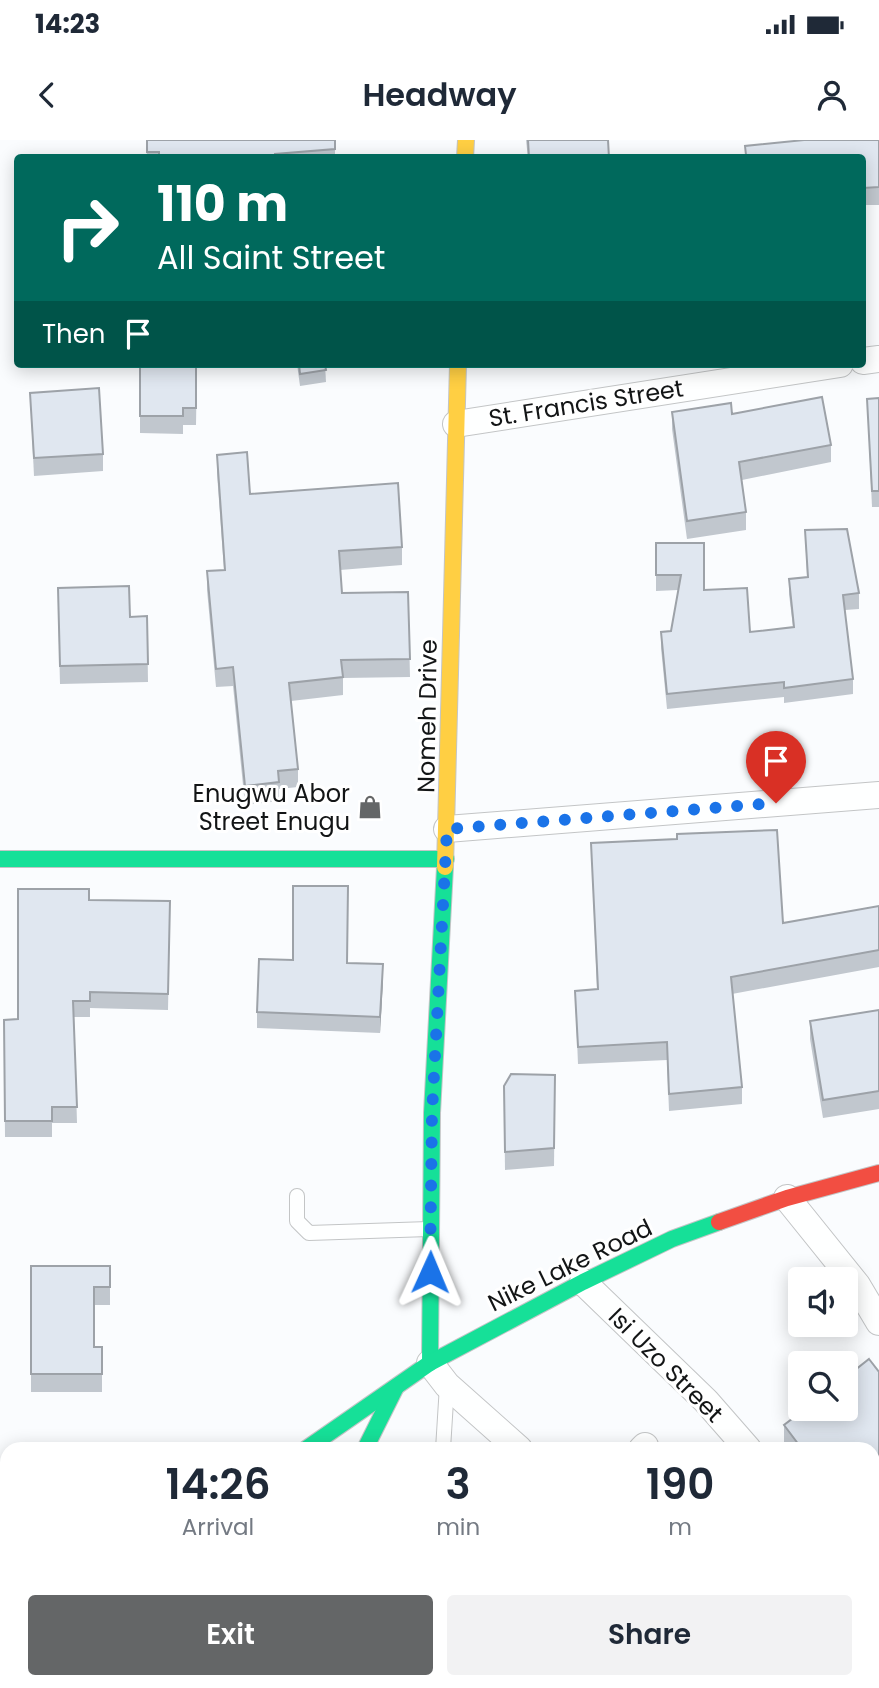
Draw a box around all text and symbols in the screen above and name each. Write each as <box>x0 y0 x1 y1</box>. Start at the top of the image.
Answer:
text: 14:23 <box>35 6 100 42</box>
text: Headway <box>362 72 517 117</box>
icon: back <box>28 76 66 114</box>
icon: person <box>813 76 851 114</box>
text: 110 m <box>157 170 288 238</box>
icon: right <box>42 182 133 273</box>
text: All Saint Street <box>157 235 386 280</box>
icon: arrive <box>119 315 157 353</box>
text: Then <box>42 316 105 352</box>
street label: St. Francis Street <box>486 371 686 435</box>
street label: Nomeh Drive <box>409 639 445 793</box>
pin <box>746 731 806 803</box>
icon: arrive <box>757 742 795 780</box>
place label: Enugwu Abor Street Enugu <box>193 777 350 838</box>
shop icon: Enugwu Abor Street Enugu <box>356 793 384 821</box>
street label: Nike Lake Road <box>482 1211 658 1319</box>
position arrow <box>393 1235 467 1309</box>
map controls <box>788 1267 858 1421</box>
button: sound <box>788 1267 858 1337</box>
street label: Isi Uzo Street <box>601 1300 731 1430</box>
button: search <box>788 1351 858 1421</box>
text: 14:26 <box>166 1455 271 1514</box>
text: 3 <box>446 1455 471 1514</box>
text: 190 <box>646 1455 714 1514</box>
text: Arrival <box>182 1511 254 1543</box>
text: min <box>436 1511 480 1543</box>
text: m <box>668 1511 692 1543</box>
button: Exit <box>28 1595 433 1675</box>
button: Share <box>447 1595 852 1675</box>

